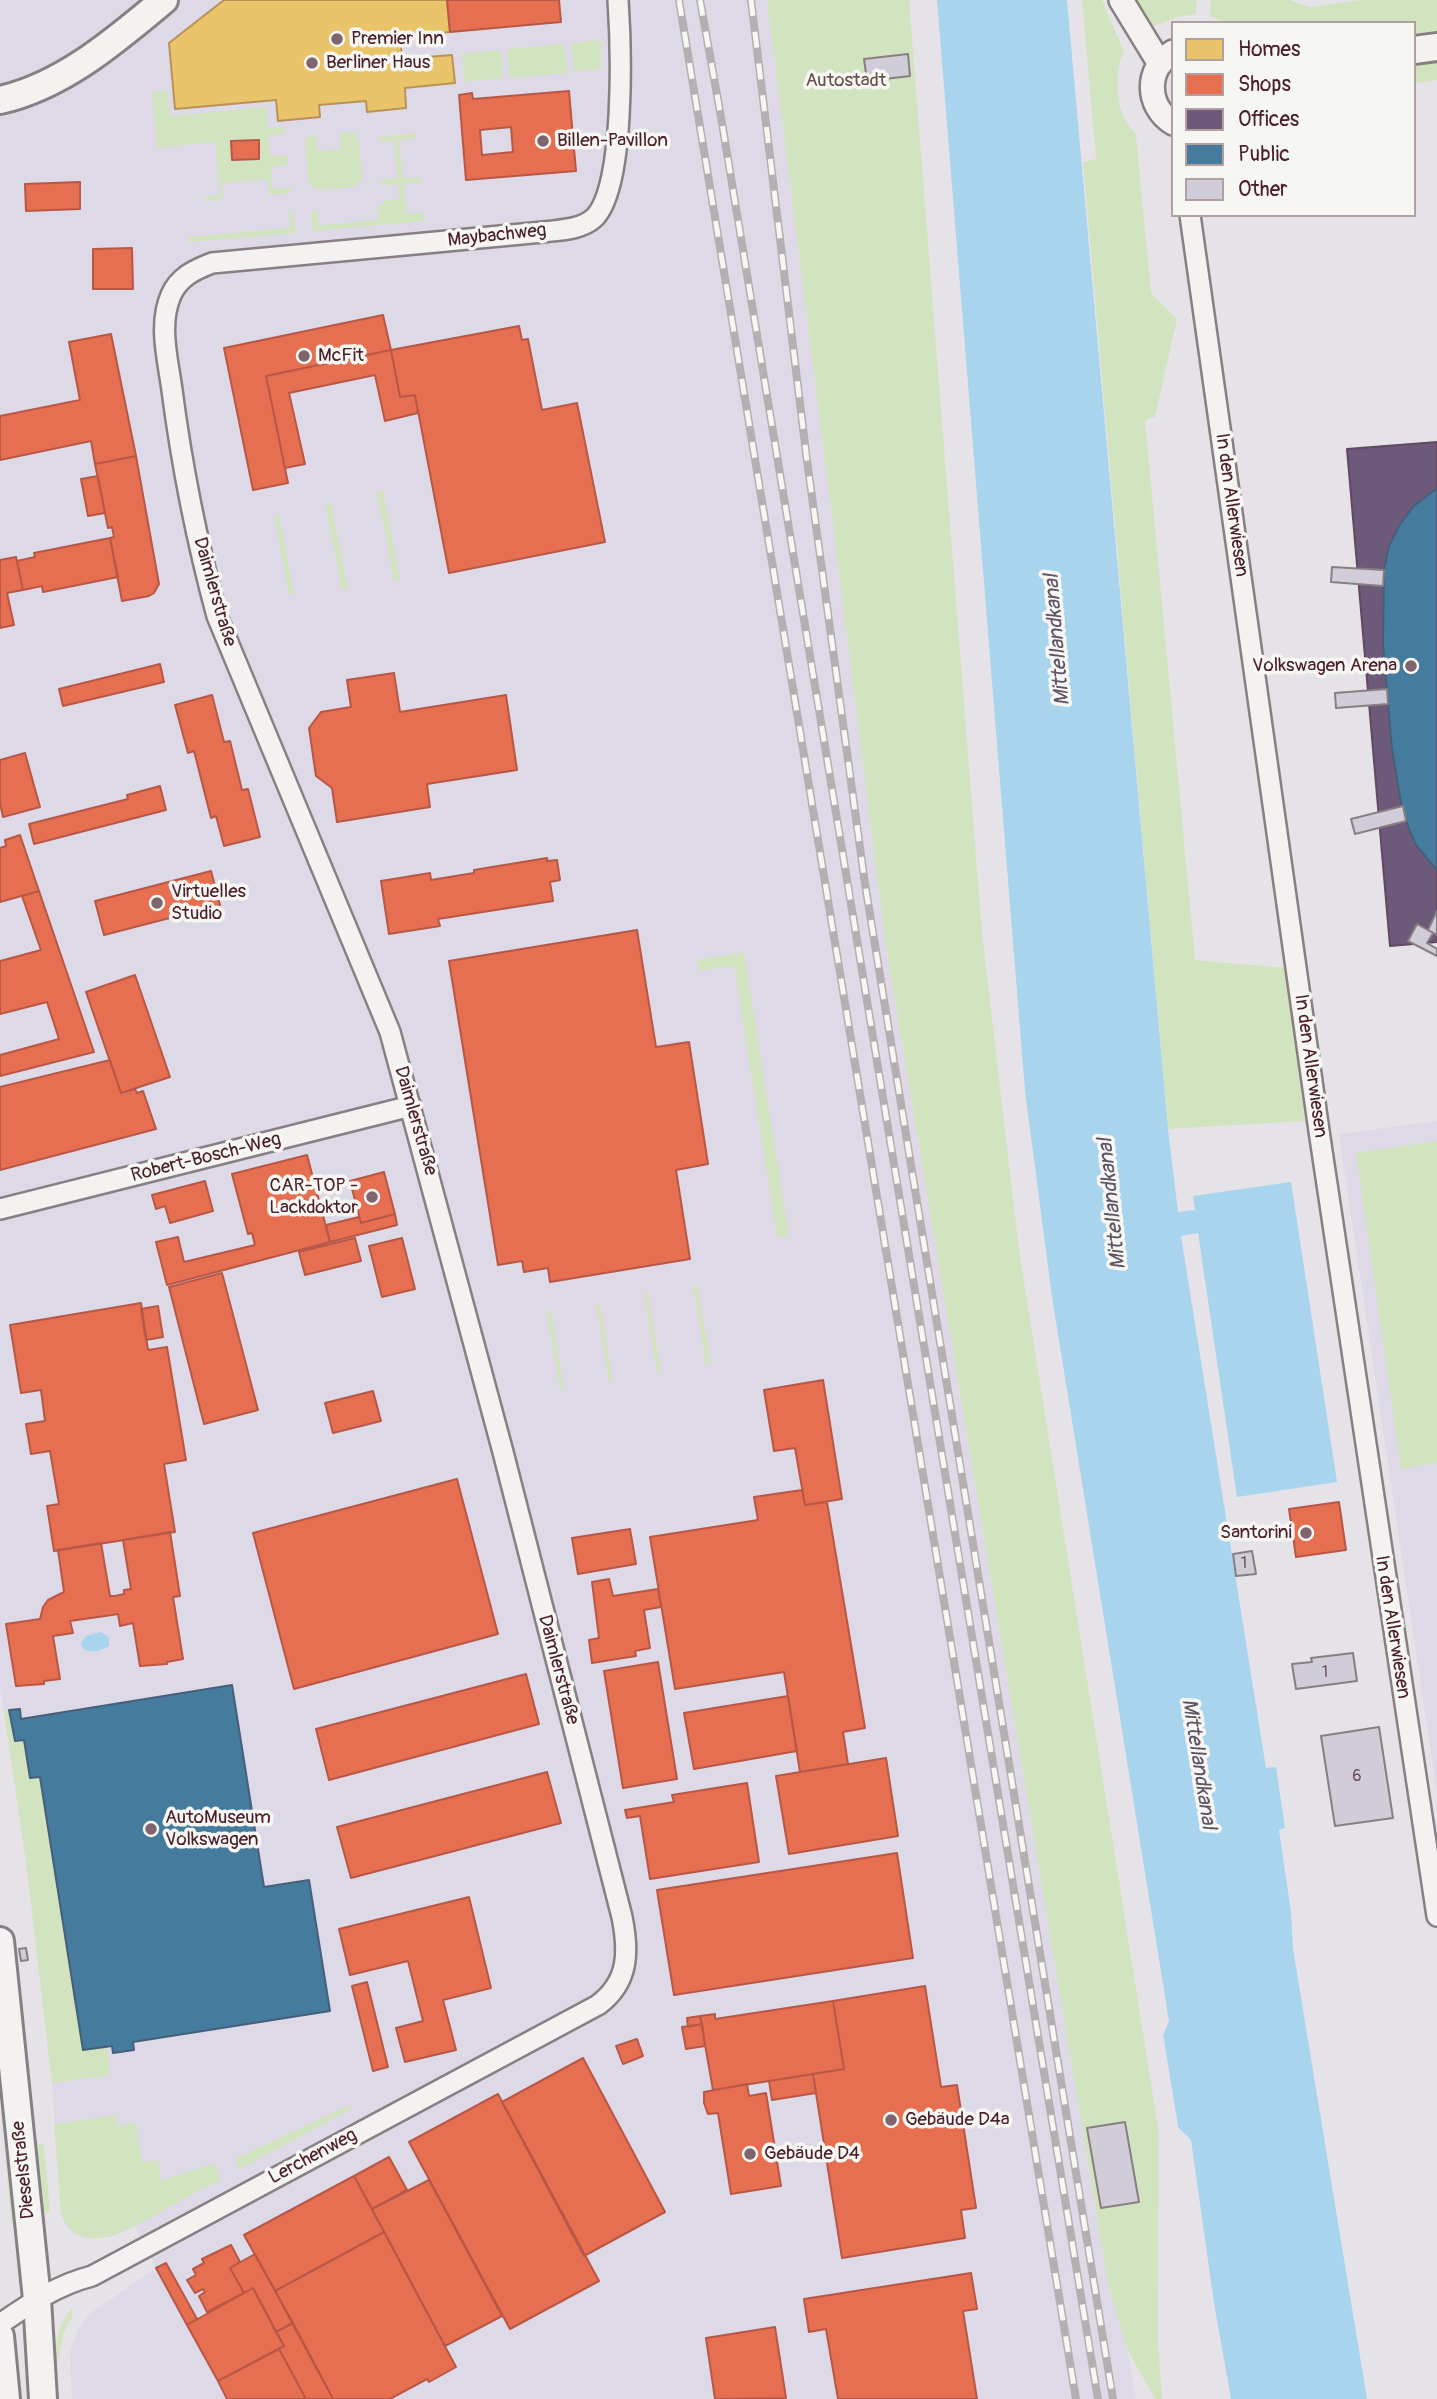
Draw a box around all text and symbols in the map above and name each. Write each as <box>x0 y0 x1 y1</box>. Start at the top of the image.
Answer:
legend <box>1171 21 1416 217</box>
place label: Premier Inn <box>351 28 444 50</box>
marker: Premier Inn <box>329 31 345 47</box>
text: Homes <box>1238 36 1300 63</box>
place label: Berliner Haus <box>326 52 430 74</box>
marker: Berliner Haus <box>304 55 320 71</box>
park label: Autostadt <box>806 70 886 92</box>
text: Shops <box>1238 71 1291 98</box>
text: Offices <box>1238 106 1299 133</box>
place label: Billen-Pavillon <box>557 130 668 152</box>
marker: Billen-Pavillon <box>535 133 551 149</box>
text: Public <box>1238 141 1290 168</box>
text: Other <box>1238 176 1288 203</box>
street label: Maybachweg <box>447 219 547 253</box>
place label: McFit <box>318 345 364 367</box>
marker: McFit <box>296 348 312 364</box>
street label: In den Allerwiesen <box>1210 432 1252 578</box>
street label: Daimlerstraße <box>188 535 240 649</box>
water label: Mittellandkanal <box>1040 573 1076 707</box>
place label: Volkswagen Arena <box>1252 655 1397 677</box>
marker: Volkswagen Arena <box>1403 658 1419 674</box>
place label: Virtuelles Studio <box>171 881 246 925</box>
marker: Virtuelles Studio <box>149 895 165 911</box>
street label: In den Allerwiesen <box>1289 993 1331 1139</box>
street label: Daimlerstraße <box>389 1064 441 1178</box>
street label: Robert-Bosch-Weg <box>129 1128 283 1188</box>
water label: Mittellandkanal <box>1094 1137 1132 1271</box>
place label: CAR-TOP - Lackdoktor <box>269 1175 358 1219</box>
marker: CAR-TOP - Lackdoktor <box>364 1189 380 1205</box>
place label: Santorini <box>1220 1522 1292 1544</box>
marker: Santorini <box>1298 1525 1314 1541</box>
house number: 1 <box>1241 1554 1247 1574</box>
street label: In den Allerwiesen <box>1369 1554 1415 1700</box>
street label: Daimlerstraße <box>532 1613 584 1727</box>
house number: 1 <box>1322 1663 1328 1683</box>
water label: Mittellandkanal <box>1175 1697 1221 1831</box>
house number: 6 <box>1352 1767 1362 1787</box>
place label: AutoMuseum Volkswagen <box>165 1807 271 1851</box>
marker: AutoMuseum Volkswagen <box>143 1821 159 1837</box>
place label: Gebäude D4a <box>905 2109 1010 2131</box>
marker: Gebäude D4a <box>883 2112 899 2128</box>
street label: Dieselstraße <box>8 2120 40 2220</box>
street label: Lerchenweg <box>265 2124 361 2190</box>
place label: Gebäude D4 <box>764 2143 860 2165</box>
marker: Gebäude D4 <box>742 2146 758 2162</box>

